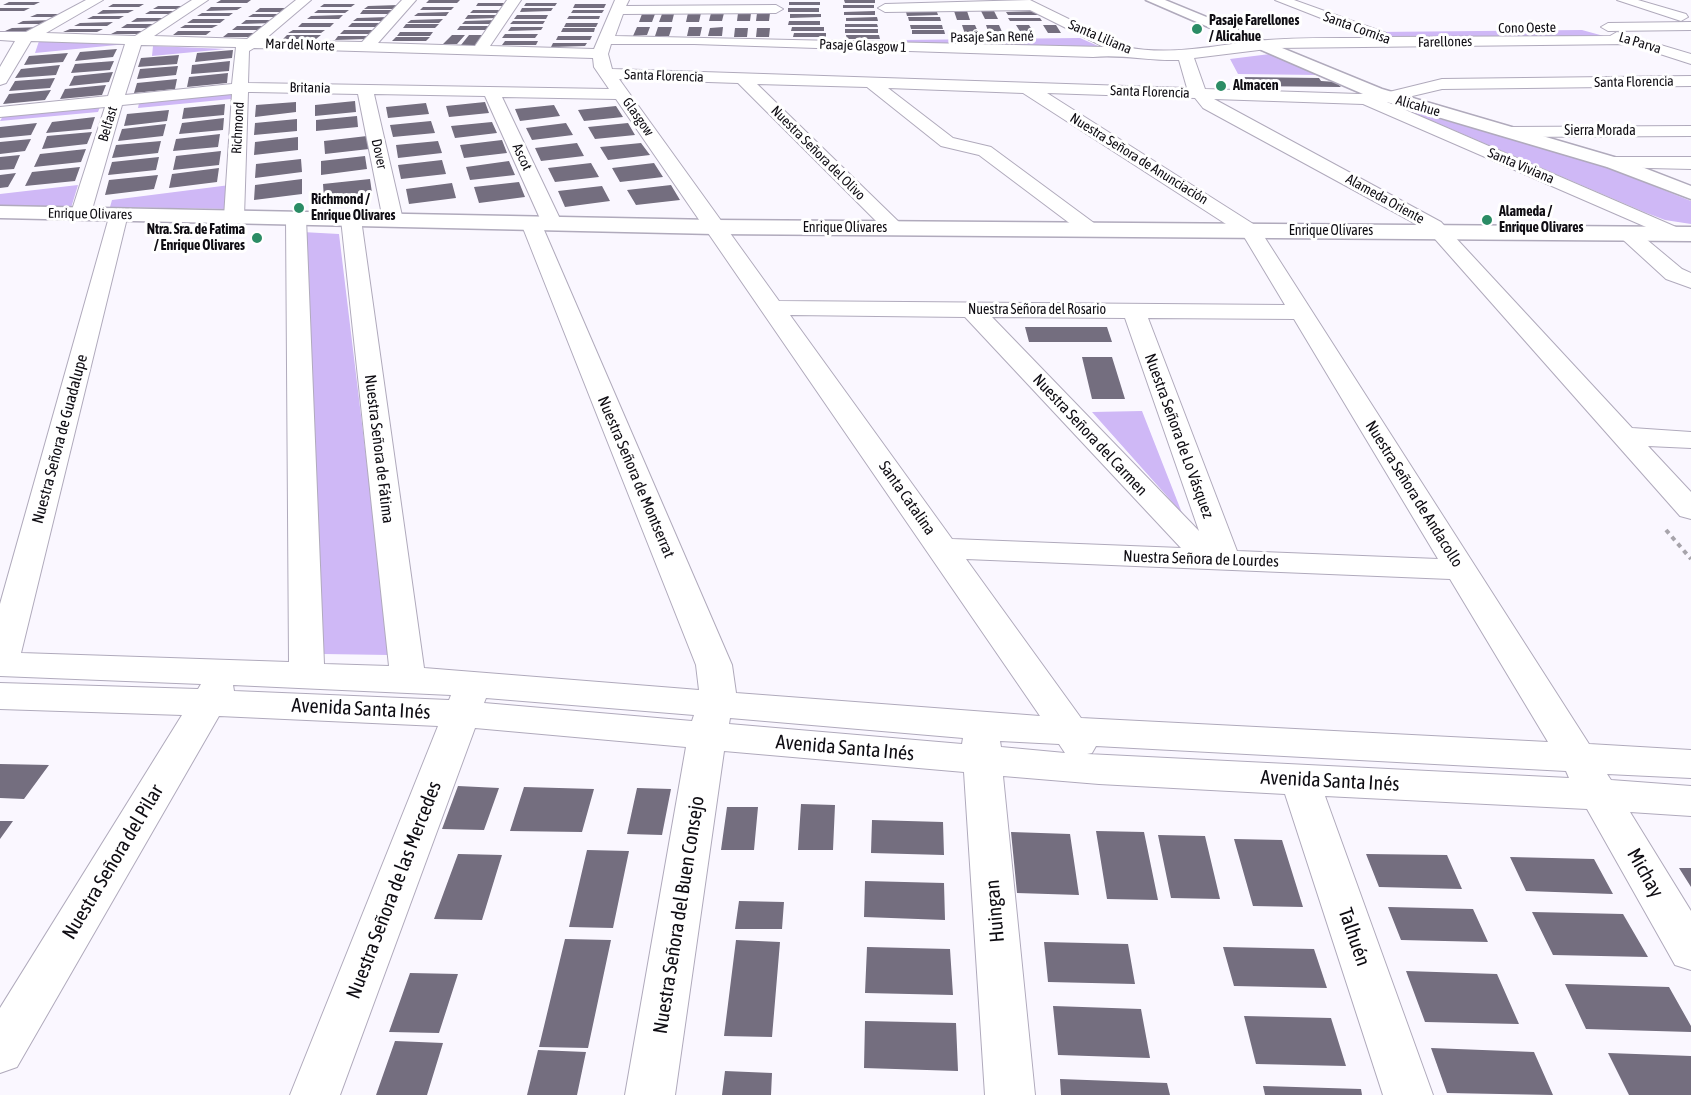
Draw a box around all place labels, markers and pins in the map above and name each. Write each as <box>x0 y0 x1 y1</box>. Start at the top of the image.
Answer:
place label: Pasaje Farellones / Alicahue <box>1209 13 1299 46</box>
marker: Pasaje Farellones / Alicahue <box>1190 22 1204 36</box>
place label: Almacen <box>1233 78 1278 94</box>
marker: Almacen <box>1214 79 1228 93</box>
place label: Richmond / Enrique Olivares <box>311 192 395 225</box>
marker: Richmond / Enrique Olivares <box>292 201 306 215</box>
place label: Alameda / Enrique Olivares <box>1499 204 1583 237</box>
marker: Alameda / Enrique Olivares <box>1480 213 1494 227</box>
place label: Ntra. Sra. de Fatima / Enrique Olivares <box>147 222 245 255</box>
marker: Ntra. Sra. de Fatima / Enrique Olivares <box>250 231 264 245</box>

